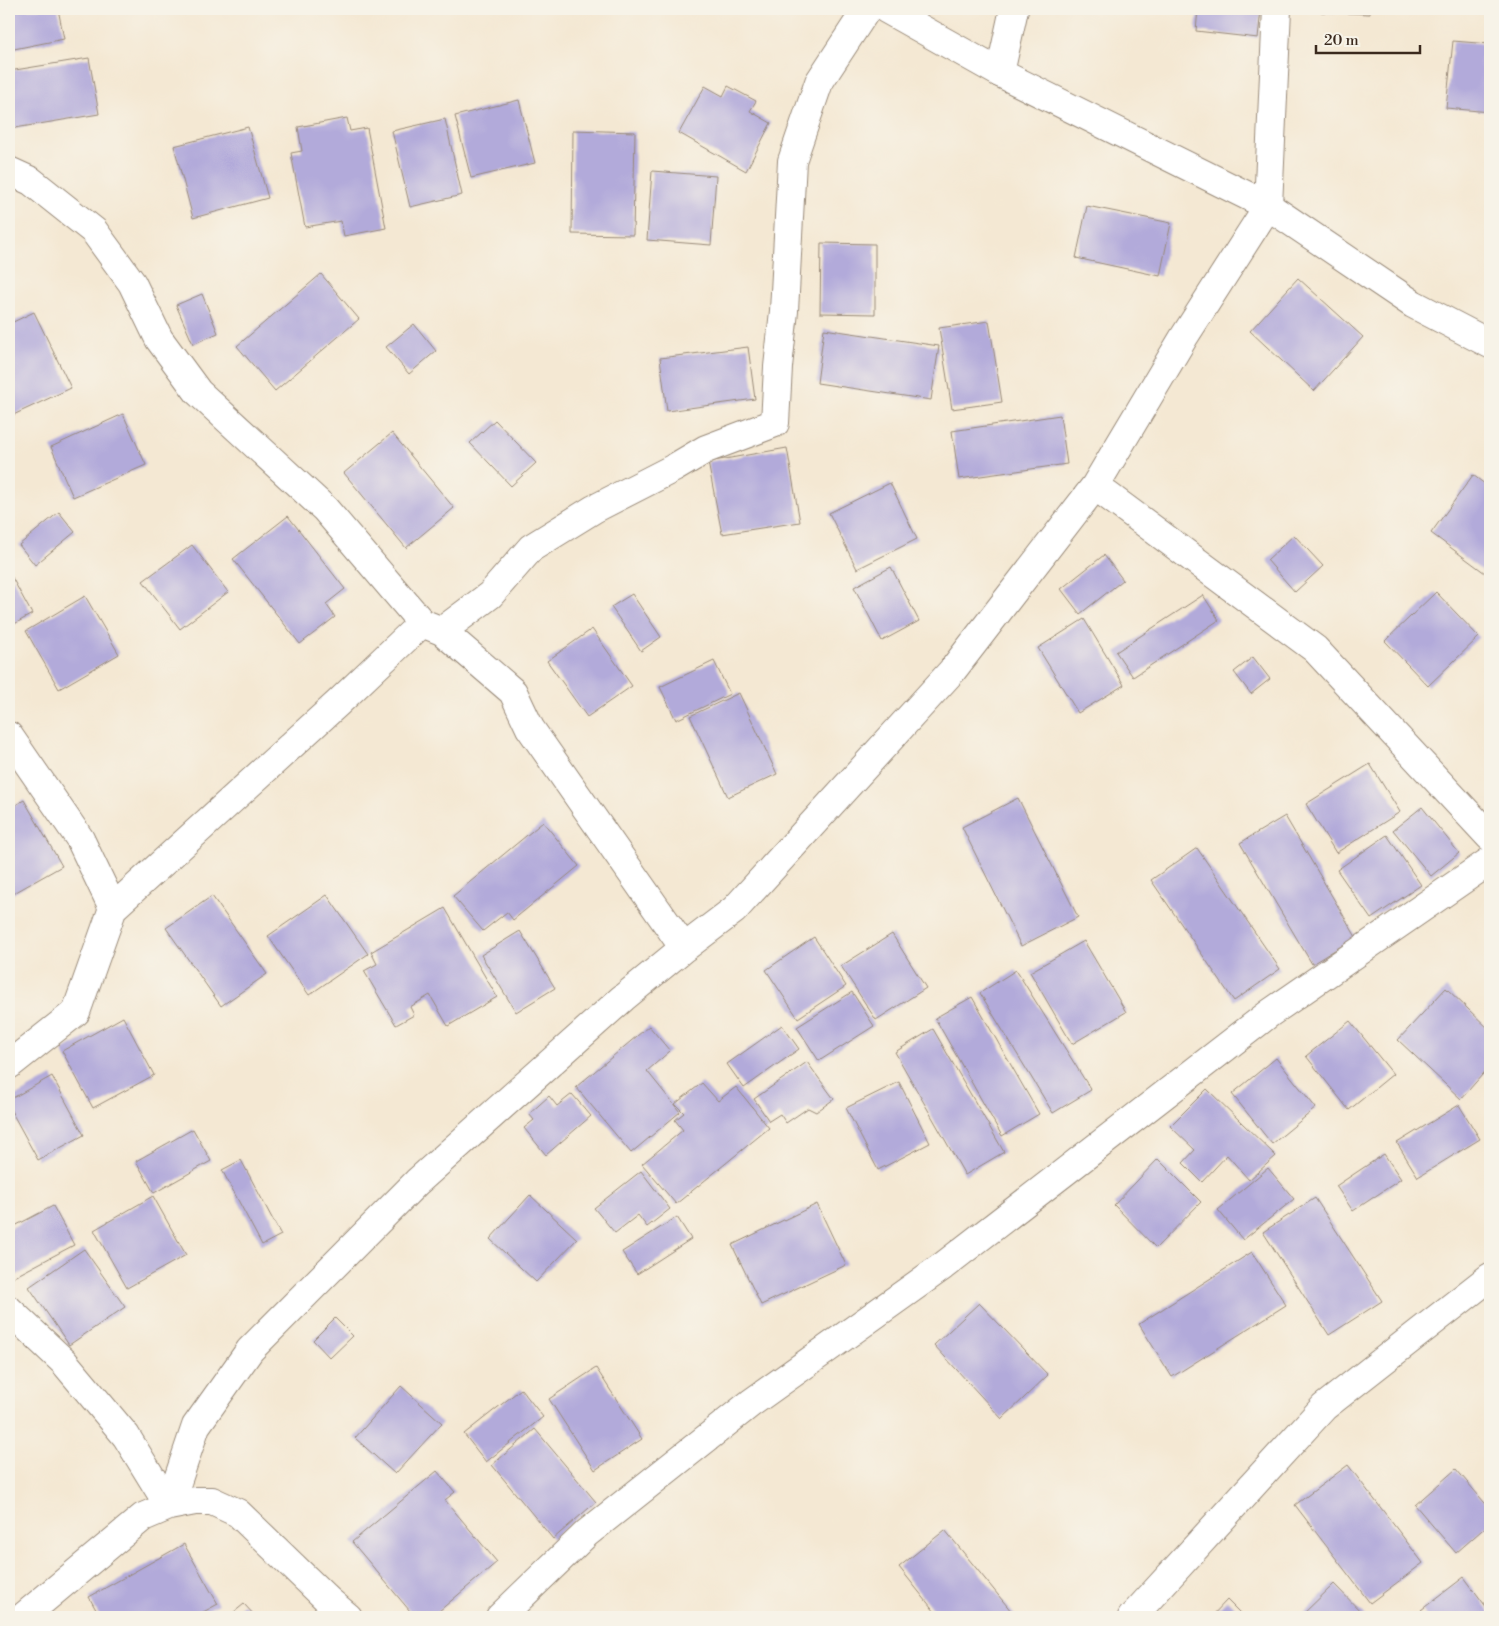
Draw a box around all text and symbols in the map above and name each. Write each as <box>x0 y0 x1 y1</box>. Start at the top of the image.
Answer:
scale bar <box>1316 22 1420 54</box>
text: 20 m <box>1324 31 1359 50</box>

